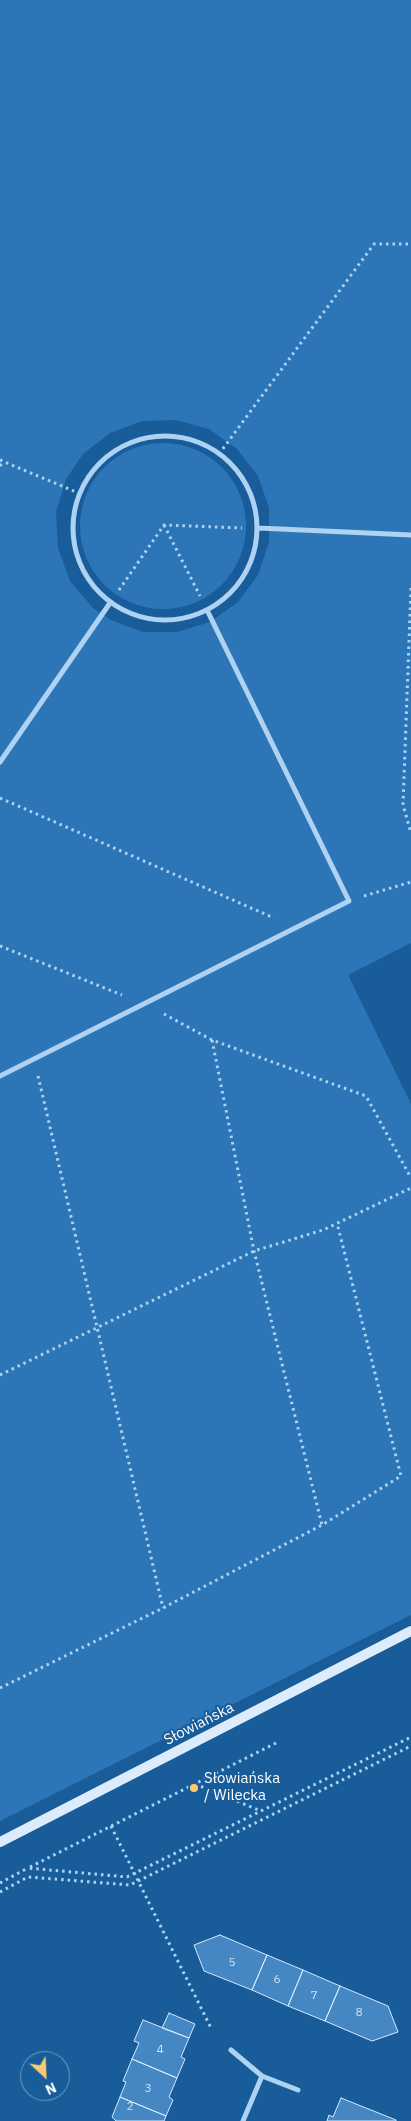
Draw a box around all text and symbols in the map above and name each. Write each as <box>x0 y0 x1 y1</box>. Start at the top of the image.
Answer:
street label: Słowiańska <box>161 1699 237 1749</box>
place label: Słowiańska / Wilecka <box>204 1770 280 1805</box>
marker: Słowiańska / Wilecka <box>188 1782 200 1794</box>
house number: 5 <box>228 1956 236 1970</box>
house number: 6 <box>273 1973 281 1987</box>
house number: 7 <box>310 1989 318 2003</box>
house number: 8 <box>355 2006 363 2020</box>
house number: 4 <box>156 2043 164 2057</box>
north arrow <box>20 2051 70 2101</box>
text: N <box>43 2078 59 2099</box>
house number: 3 <box>144 2082 152 2096</box>
house number: 2 <box>126 2100 134 2114</box>

